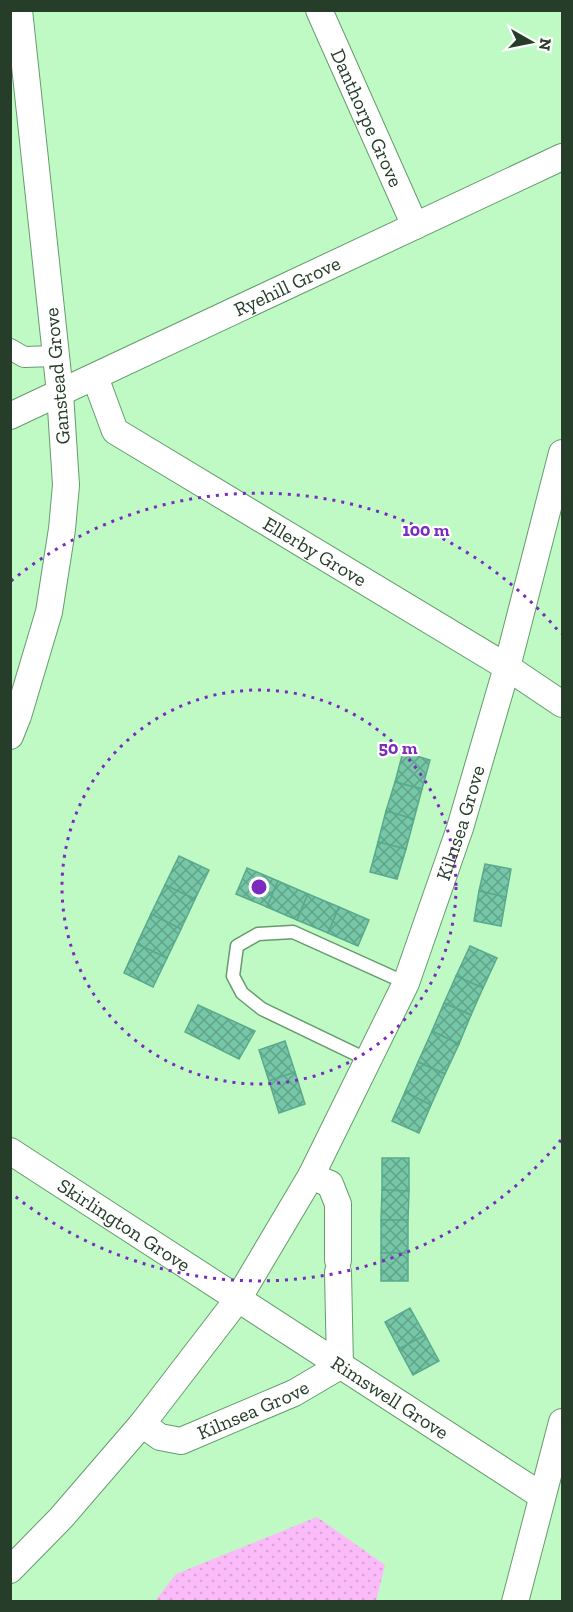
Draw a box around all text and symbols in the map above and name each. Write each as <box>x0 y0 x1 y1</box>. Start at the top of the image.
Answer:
north arrow <box>501 12 561 72</box>
text: N <box>535 37 556 52</box>
street label: Danthorpe Grove <box>326 45 408 191</box>
street label: Ryehill Grove <box>230 251 344 321</box>
street label: Ganstead Grove <box>39 307 75 445</box>
street label: Ellerby Grove <box>259 511 371 592</box>
text: 100 m <box>402 519 450 541</box>
text: 50 m <box>379 737 418 759</box>
street label: Kilnsea Grove <box>431 763 490 883</box>
centre of rings <box>249 877 269 897</box>
street label: Skirlington Grove <box>53 1173 195 1277</box>
street label: Rimswell Grove <box>327 1351 453 1444</box>
street label: Kilnsea Grove <box>194 1375 313 1445</box>

